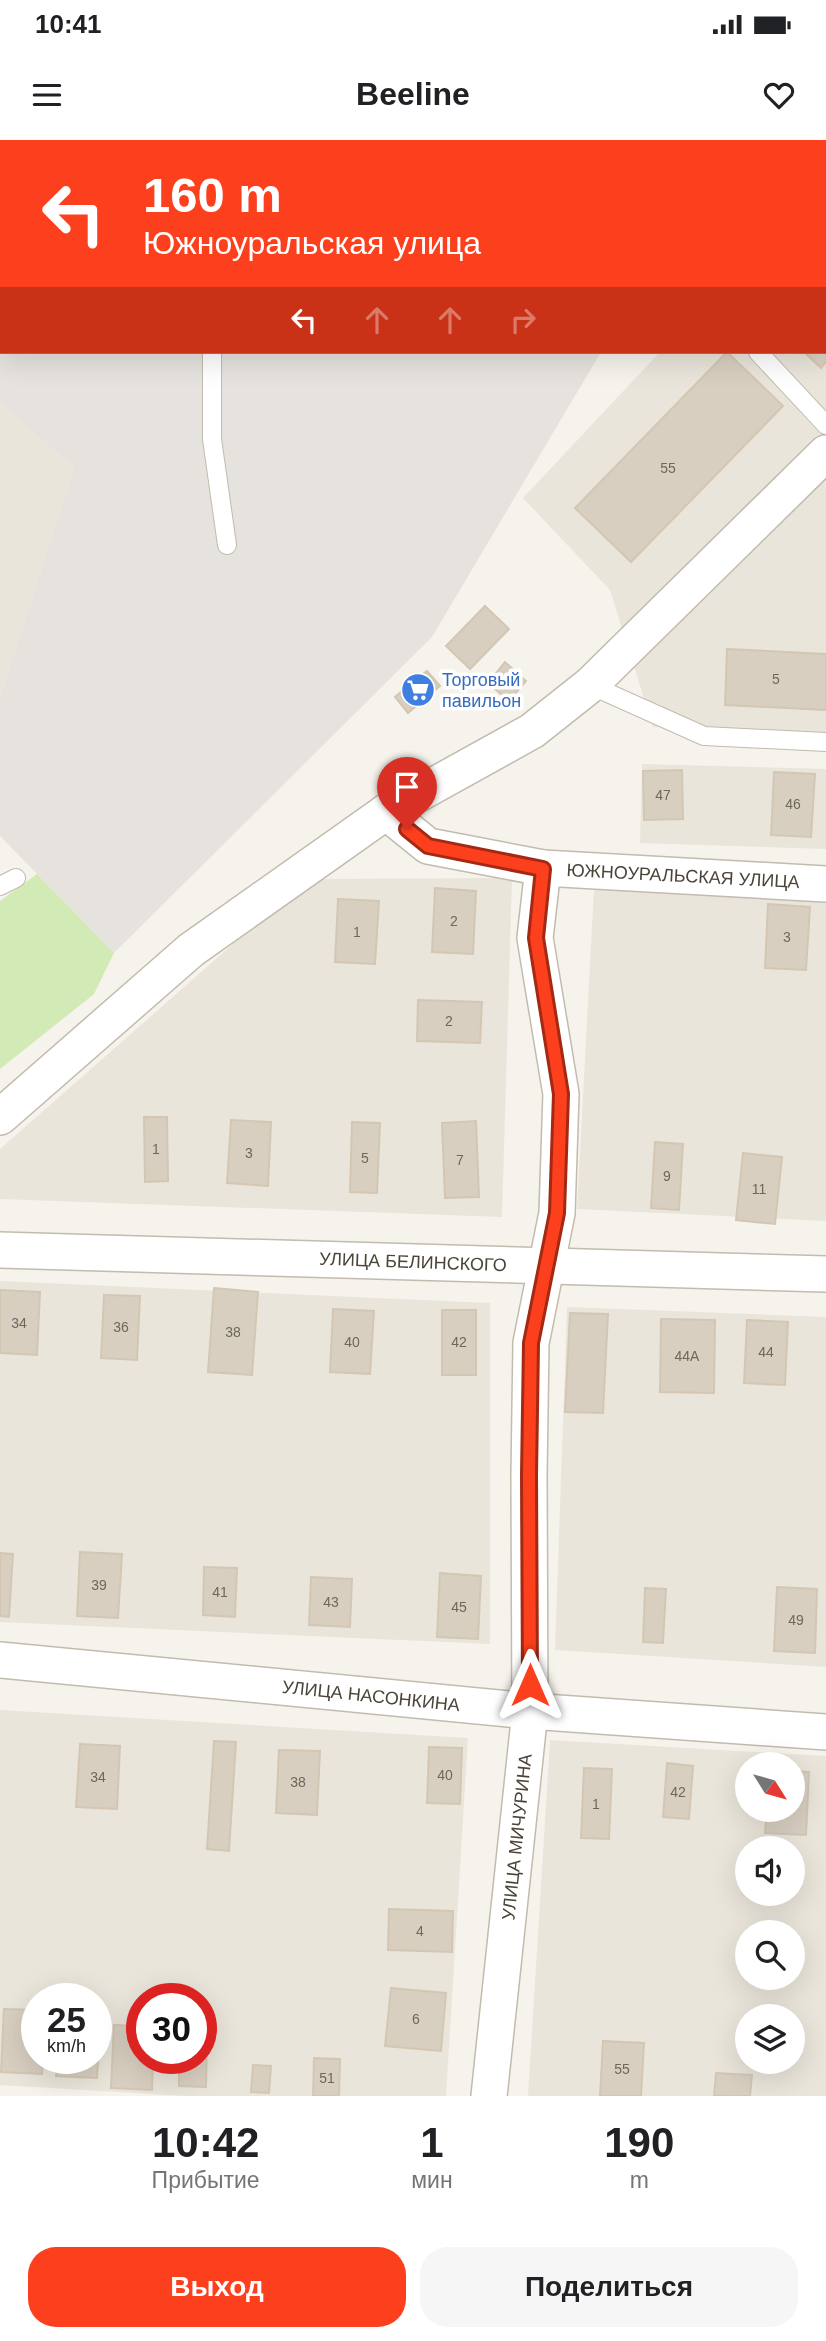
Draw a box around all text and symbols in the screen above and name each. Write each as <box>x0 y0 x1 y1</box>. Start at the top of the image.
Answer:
text: 10:41 <box>35 9 102 39</box>
icon: menu <box>28 76 66 114</box>
text: Beeline <box>356 76 470 112</box>
icon: heart <box>760 76 798 114</box>
icon: left <box>28 168 119 259</box>
text: 160 m <box>143 168 282 222</box>
text: Южноуральская улица <box>143 225 481 261</box>
icon: left <box>285 301 323 339</box>
icon: ahead <box>358 301 396 339</box>
icon: ahead <box>431 301 469 339</box>
icon: right <box>504 301 542 339</box>
house number: 55 <box>660 460 676 476</box>
place label: Торговый павильон <box>442 670 521 711</box>
supermarket icon: Торговый павильон <box>399 671 437 709</box>
house number: 5 <box>772 671 780 687</box>
pin <box>377 757 437 829</box>
icon: arrive <box>388 768 426 806</box>
house number: 47 <box>655 787 671 803</box>
house number: 46 <box>785 796 801 812</box>
street label: ЮЖНОУРАЛЬСКАЯ УЛИЦА <box>566 860 800 892</box>
house number: 2 <box>450 913 458 929</box>
house number: 1 <box>353 924 361 940</box>
house number: 3 <box>783 929 791 945</box>
house number: 2 <box>445 1013 453 1029</box>
house number: 1 <box>152 1141 160 1157</box>
house number: 3 <box>245 1145 253 1161</box>
house number: 5 <box>361 1150 369 1166</box>
house number: 7 <box>456 1152 464 1168</box>
house number: 9 <box>663 1168 671 1184</box>
house number: 11 <box>752 1181 766 1197</box>
street label: УЛИЦА БЕЛИНСКОГО <box>319 1249 507 1275</box>
house number: 34 <box>11 1315 27 1331</box>
house number: 36 <box>113 1319 129 1335</box>
house number: 38 <box>225 1324 241 1340</box>
house number: 40 <box>344 1334 360 1350</box>
house number: 42 <box>451 1334 467 1350</box>
house number: 44 <box>758 1344 774 1360</box>
house number: 44А <box>675 1348 700 1364</box>
house number: 39 <box>91 1577 107 1593</box>
house number: 41 <box>212 1584 228 1600</box>
house number: 43 <box>323 1594 339 1610</box>
house number: 45 <box>451 1599 467 1615</box>
house number: 49 <box>788 1612 804 1628</box>
position arrow <box>493 1648 567 1722</box>
street label: УЛИЦА НАСОНКИНА <box>281 1677 461 1715</box>
north arrow <box>735 1752 805 1822</box>
map controls <box>735 1752 805 2074</box>
street label: УЛИЦА МИЧУРИНА <box>498 1753 536 1921</box>
house number: 40 <box>437 1767 453 1783</box>
house number: 34 <box>90 1769 106 1785</box>
house number: 38 <box>290 1774 306 1790</box>
house number: 42 <box>670 1784 686 1800</box>
house number: 1 <box>592 1796 600 1812</box>
button: sound <box>735 1836 805 1906</box>
button: search <box>735 1920 805 1990</box>
house number: 4 <box>416 1923 424 1939</box>
speed limit sign: 30 <box>126 1983 217 2074</box>
text: 25 <box>47 2000 86 2039</box>
button: layers <box>735 2004 805 2074</box>
house number: 6 <box>412 2011 420 2027</box>
text: km/h <box>47 2036 86 2056</box>
house number: 55 <box>614 2061 630 2077</box>
house number: 51 <box>319 2070 335 2086</box>
text: 10:42 <box>152 2119 259 2166</box>
text: 1 <box>420 2119 444 2166</box>
text: 190 <box>604 2119 674 2166</box>
text: Прибытие <box>152 2167 260 2193</box>
text: мин <box>411 2167 453 2193</box>
text: m <box>630 2167 649 2193</box>
button: Выход <box>28 2247 406 2327</box>
button: Поделиться <box>420 2247 798 2327</box>

